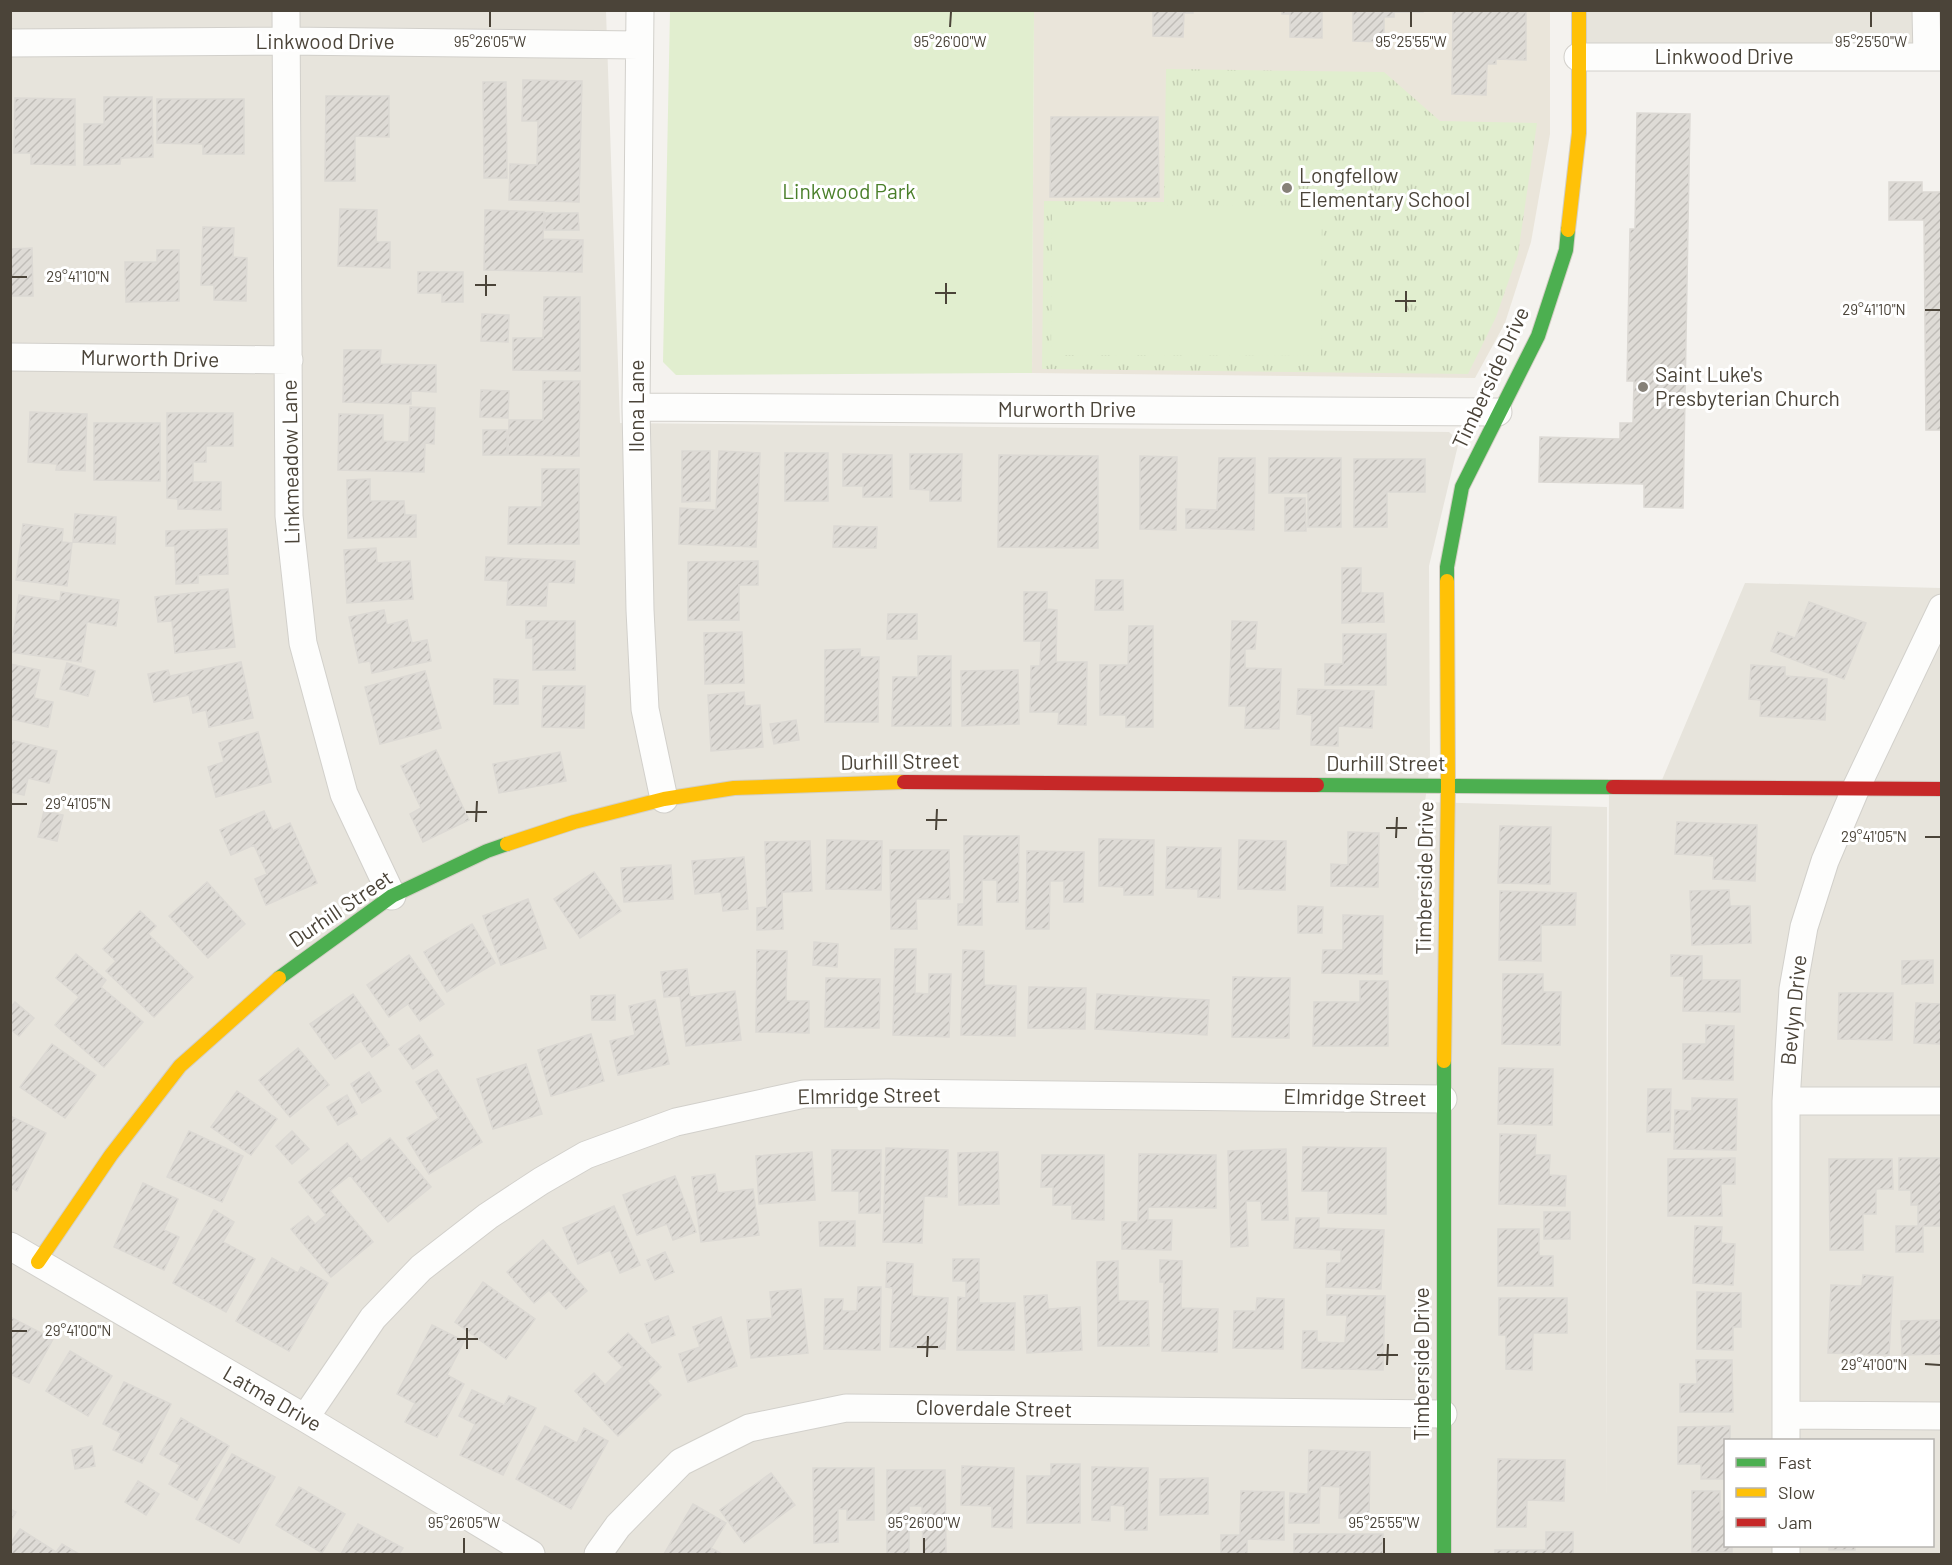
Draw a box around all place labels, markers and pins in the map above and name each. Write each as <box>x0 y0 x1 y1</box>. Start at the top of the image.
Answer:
place label: Longfellow Elementary School <box>1299 162 1470 211</box>
marker: Longfellow Elementary School <box>1280 181 1294 195</box>
place label: Saint Luke's Presbyterian Church <box>1655 361 1840 410</box>
marker: Saint Luke's Presbyterian Church <box>1636 380 1650 394</box>

